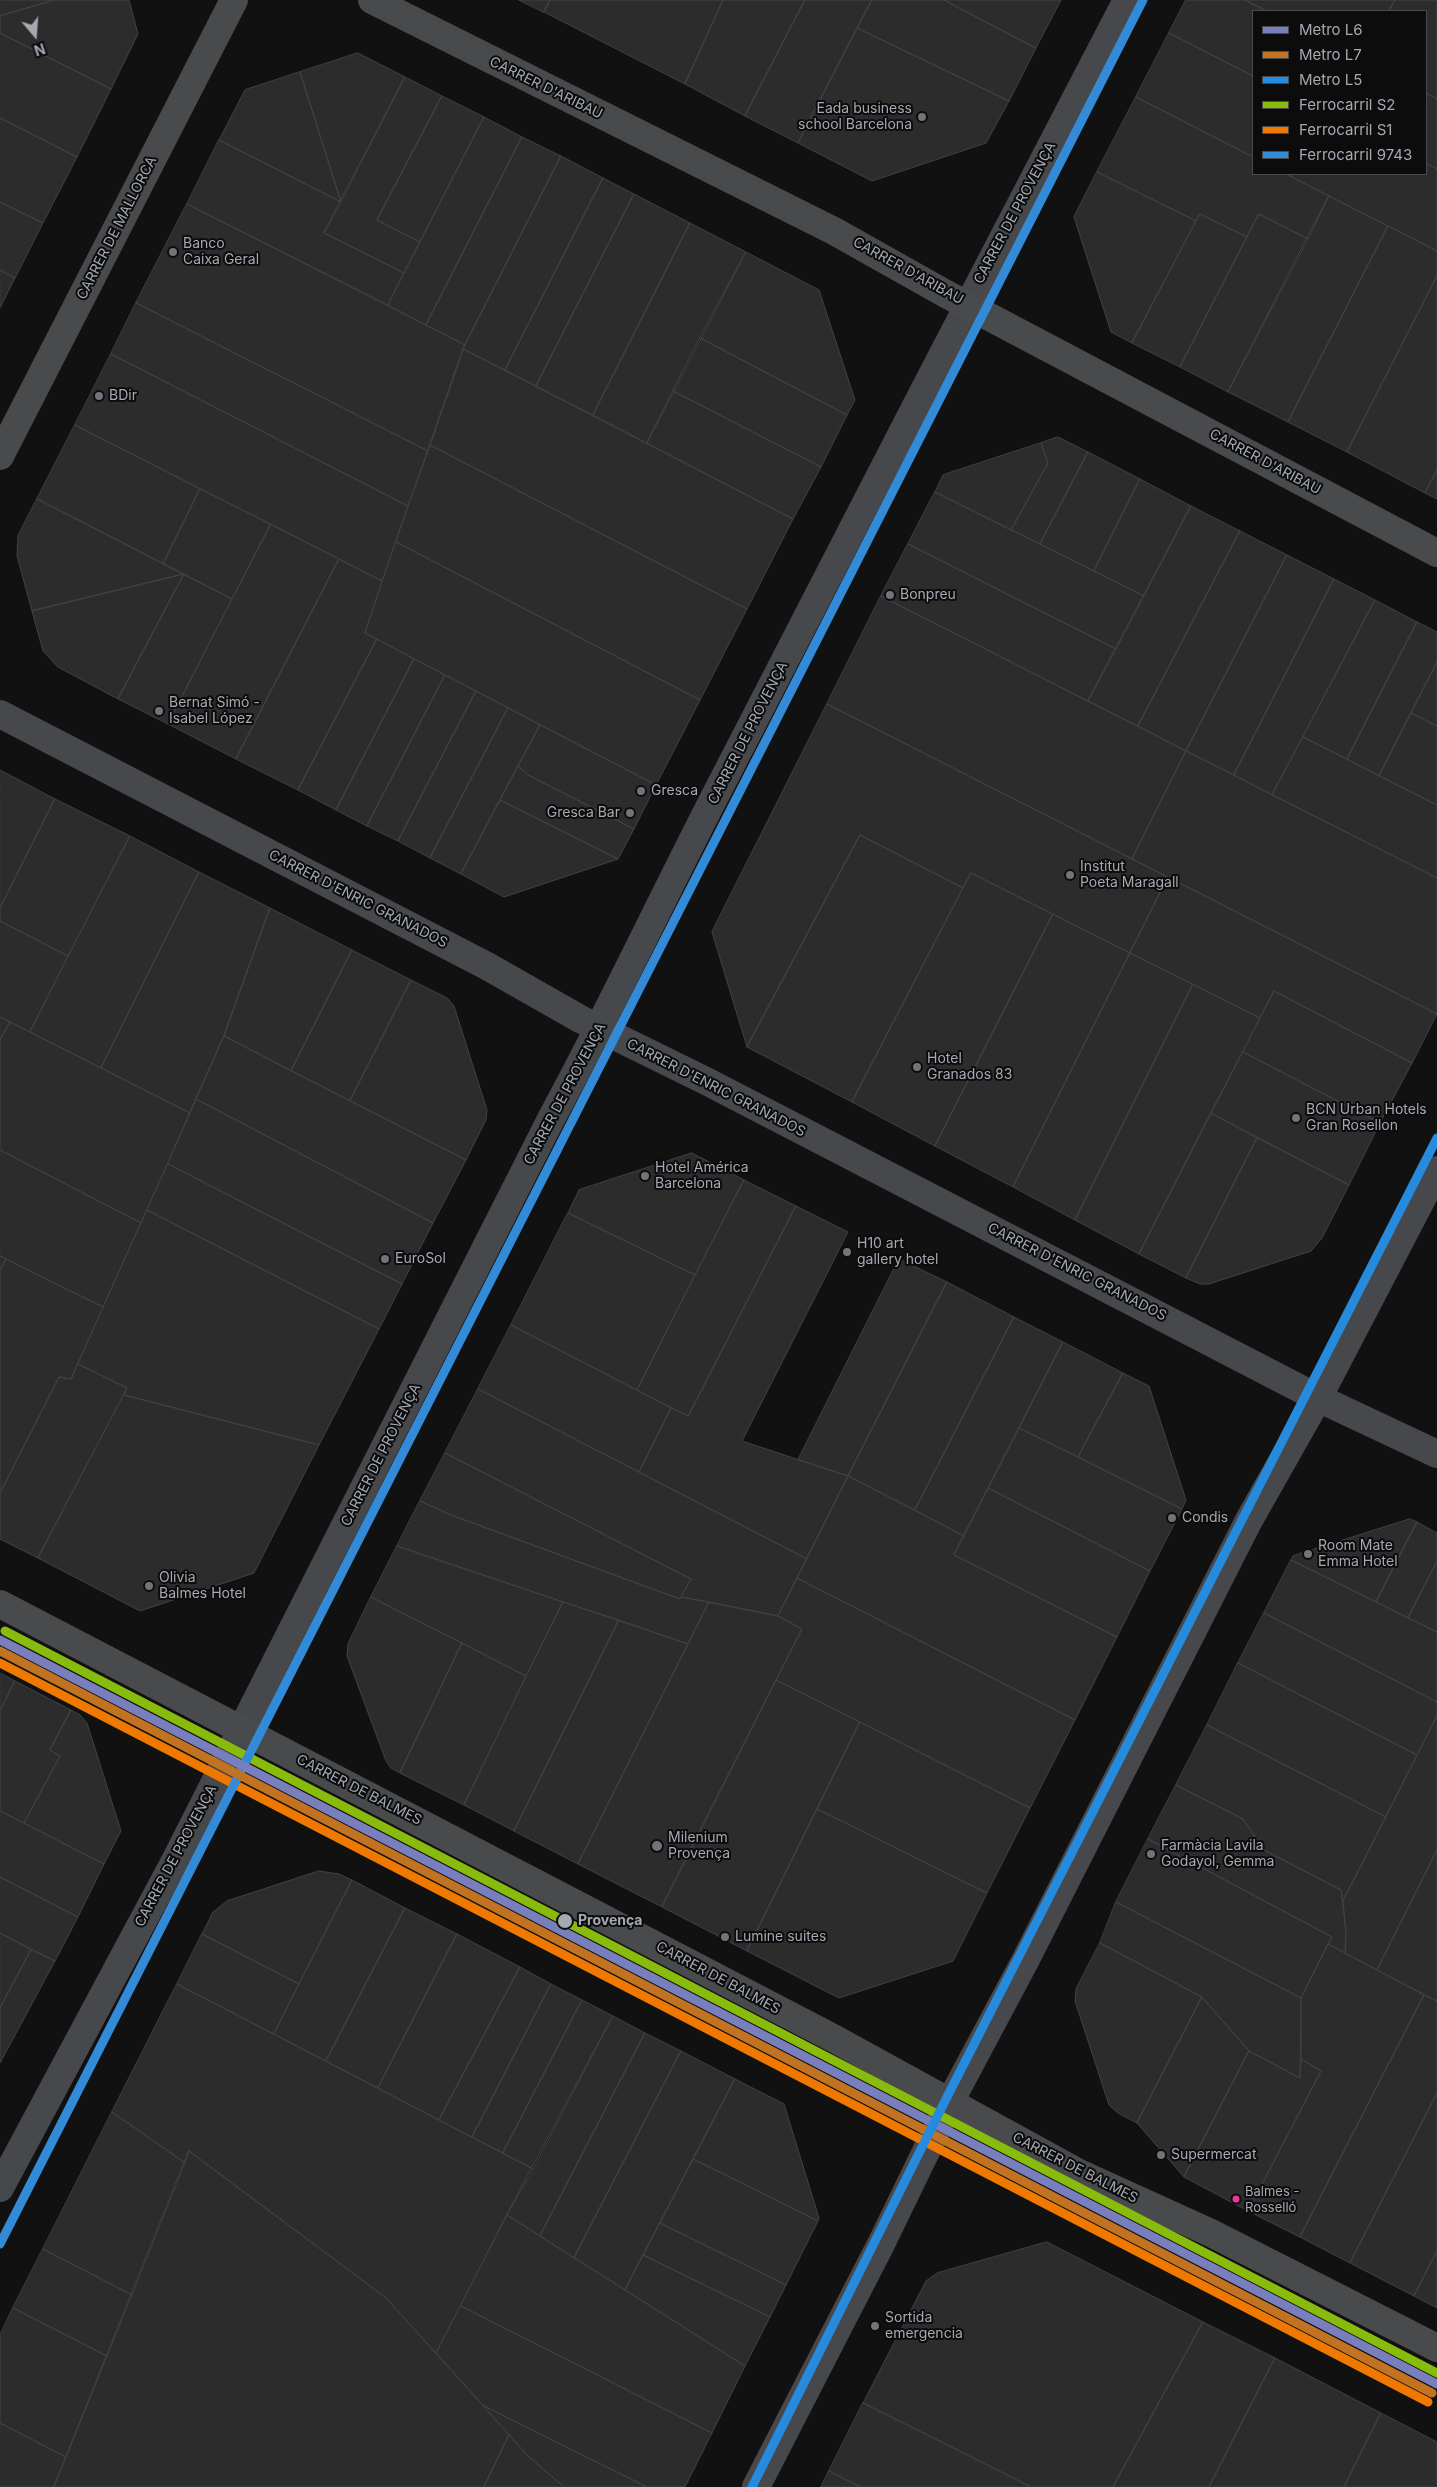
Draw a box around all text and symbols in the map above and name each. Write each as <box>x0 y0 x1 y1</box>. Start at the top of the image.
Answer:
north arrow <box>10 10 60 60</box>
legend <box>1252 10 1427 175</box>
text: Metro L6 <box>1299 20 1363 39</box>
text: N <box>32 40 47 59</box>
text: Metro L7 <box>1299 45 1362 64</box>
street label: CARRER D'ARIBAU <box>487 53 605 123</box>
text: Metro L5 <box>1299 70 1362 89</box>
text: Ferrocarril S2 <box>1299 95 1395 114</box>
place label: Eada business school Barcelona <box>798 101 912 134</box>
marker: Eada business school Barcelona <box>916 111 928 123</box>
text: Ferrocarril S1 <box>1299 120 1392 139</box>
street label: CARRER DE PROVENÇA <box>971 139 1059 287</box>
text: Ferrocarril 9743 <box>1299 145 1412 164</box>
street label: CARRER DE MALLORCA <box>74 154 160 302</box>
street label: CARRER D'ARIBAU <box>850 234 966 308</box>
place label: Banco Caixa Geral <box>183 236 259 268</box>
marker: Banco Caixa Geral <box>167 246 179 258</box>
place label: BDir <box>109 388 137 404</box>
marker: BDir <box>93 390 105 402</box>
street label: CARRER D'ARIBAU <box>1206 426 1324 498</box>
place label: Bonpreu <box>900 587 956 603</box>
marker: Bonpreu <box>884 589 896 601</box>
street label: CARRER DE PROVENÇA <box>705 659 791 807</box>
place label: Bernat Simó - Isabel López <box>169 695 260 728</box>
marker: Bernat Simó - Isabel López <box>153 705 165 717</box>
place label: Gresca <box>651 783 698 799</box>
marker: Gresca <box>635 785 647 797</box>
place label: Gresca Bar <box>547 805 620 821</box>
marker: Gresca Bar <box>624 807 636 819</box>
street label: CARRER D'ENRIC GRANADOS <box>266 847 450 951</box>
place label: Institut Poeta Maragall <box>1080 859 1179 892</box>
marker: Institut Poeta Maragall <box>1064 869 1076 881</box>
street label: CARRER DE PROVENÇA <box>521 1020 609 1168</box>
street label: CARRER D'ENRIC GRANADOS <box>624 1036 808 1140</box>
place label: Hotel Granados 83 <box>927 1051 1012 1084</box>
marker: Hotel Granados 83 <box>911 1061 923 1073</box>
place label: BCN Urban Hotels Gran Rosellon <box>1306 1102 1427 1134</box>
marker: BCN Urban Hotels Gran Rosellon <box>1290 1112 1302 1124</box>
place label: Hotel América Barcelona <box>655 1160 749 1192</box>
marker: Hotel América Barcelona <box>639 1170 651 1182</box>
street label: CARRER D'ENRIC GRANADOS <box>985 1220 1169 1324</box>
place label: H10 art gallery hotel <box>857 1236 938 1268</box>
marker: H10 art gallery hotel <box>841 1246 853 1258</box>
place label: EuroSol <box>395 1251 446 1267</box>
marker: EuroSol <box>379 1253 391 1265</box>
street label: CARRER DE PROVENÇA <box>338 1381 424 1529</box>
place label: Condis <box>1182 1510 1228 1526</box>
marker: Condis <box>1166 1512 1178 1524</box>
place label: Room Mate Emma Hotel <box>1318 1538 1398 1570</box>
marker: Room Mate Emma Hotel <box>1302 1548 1314 1560</box>
place label: Olivia Balmes Hotel <box>159 1570 246 1602</box>
marker: Olivia Balmes Hotel <box>143 1580 155 1592</box>
street label: CARRER DE BALMES <box>294 1751 424 1829</box>
street label: CARRER DE PROVENÇA <box>132 1782 220 1930</box>
place label: Milenium Provença <box>668 1830 730 1862</box>
place label: Farmàcia Lavila Godayol, Gemma <box>1161 1838 1274 1870</box>
marker: Milenium Provença <box>650 1839 664 1853</box>
marker: Farmàcia Lavila Godayol, Gemma <box>1145 1848 1157 1860</box>
marker: Provença <box>556 1912 574 1930</box>
place label: Provença <box>578 1913 642 1929</box>
place label: Lumine suites <box>735 1929 826 1945</box>
marker: Lumine suites <box>719 1931 731 1943</box>
street label: CARRER DE BALMES <box>653 1938 783 2018</box>
street label: CARRER DE BALMES <box>1010 2129 1140 2207</box>
place label: Supermercat <box>1171 2147 1257 2163</box>
marker: Supermercat <box>1155 2149 1167 2161</box>
place label: Balmes - Rosselló <box>1245 2184 1299 2215</box>
marker: Balmes - Rosselló <box>1231 2194 1241 2204</box>
place label: Sortida emergencia <box>885 2310 963 2342</box>
marker: Sortida emergencia <box>869 2320 881 2332</box>

